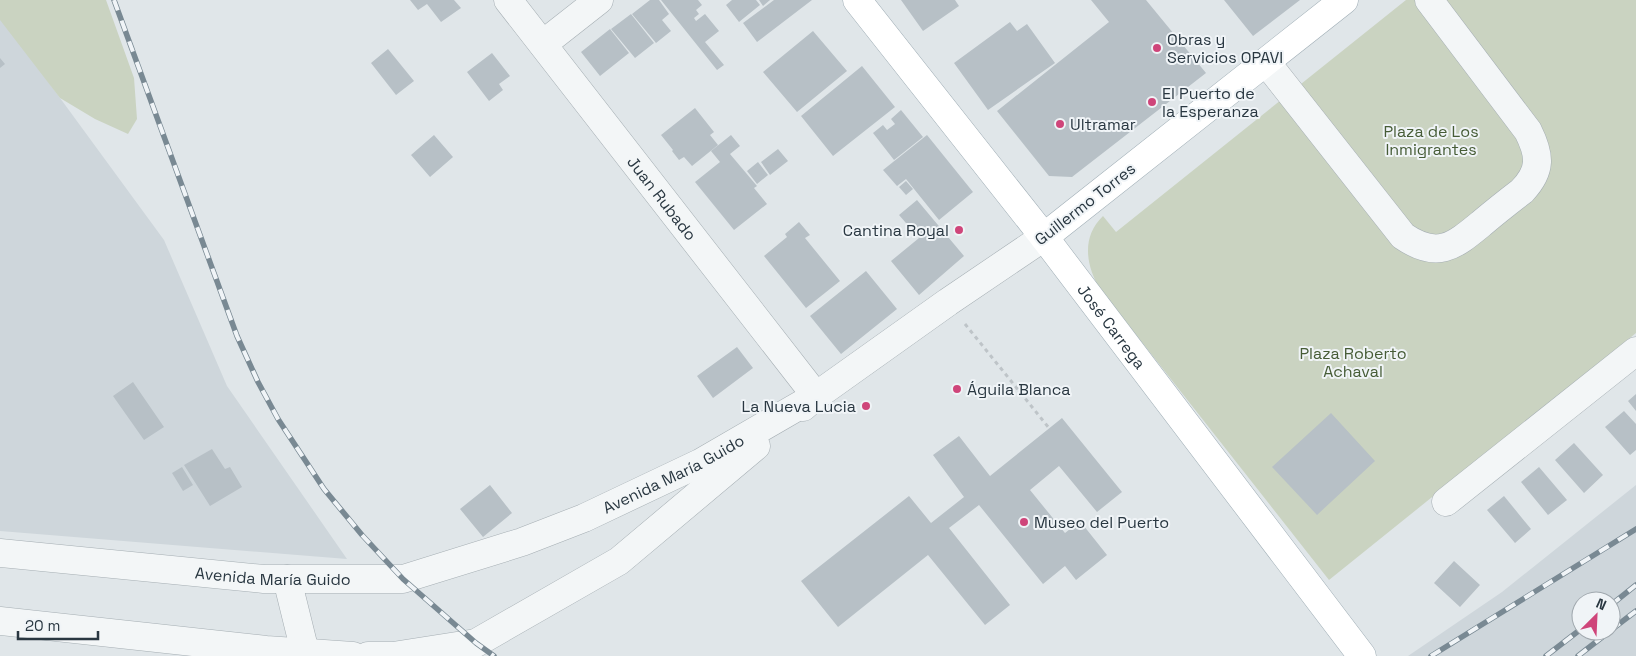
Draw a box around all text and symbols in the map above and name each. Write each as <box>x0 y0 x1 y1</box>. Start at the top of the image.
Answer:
place label: Obras y Servicios OPAVI <box>1167 29 1283 68</box>
marker: Obras y Servicios OPAVI <box>1151 42 1163 54</box>
place label: El Puerto de la Esperanza <box>1162 83 1259 122</box>
marker: El Puerto de la Esperanza <box>1146 96 1158 108</box>
place label: Ultramar <box>1070 114 1136 135</box>
marker: Ultramar <box>1054 118 1066 130</box>
park label: Plaza de Los Inmigrantes <box>1383 121 1479 160</box>
street label: Juan Rubado <box>623 152 702 245</box>
street label: Guillermo Torres <box>1030 158 1140 250</box>
place label: Cantina Royal <box>843 220 949 241</box>
marker: Cantina Royal <box>953 224 965 236</box>
street label: José Carrega <box>1073 280 1151 373</box>
park label: Plaza Roberto Achaval <box>1299 343 1407 382</box>
place label: Águila Blanca <box>967 379 1071 400</box>
marker: Águila Blanca <box>951 383 963 395</box>
place label: La Nueva Lucia <box>742 396 856 417</box>
marker: La Nueva Lucia <box>860 400 872 412</box>
street label: Avenida María Guido <box>599 429 748 518</box>
place label: Museo del Puerto <box>1034 512 1169 533</box>
marker: Museo del Puerto <box>1018 516 1030 528</box>
street label: Avenida María Guido <box>194 562 351 590</box>
north arrow <box>1571 591 1621 641</box>
text: N <box>1593 594 1609 614</box>
scale bar <box>18 608 98 640</box>
text: 20 m <box>25 616 60 635</box>

